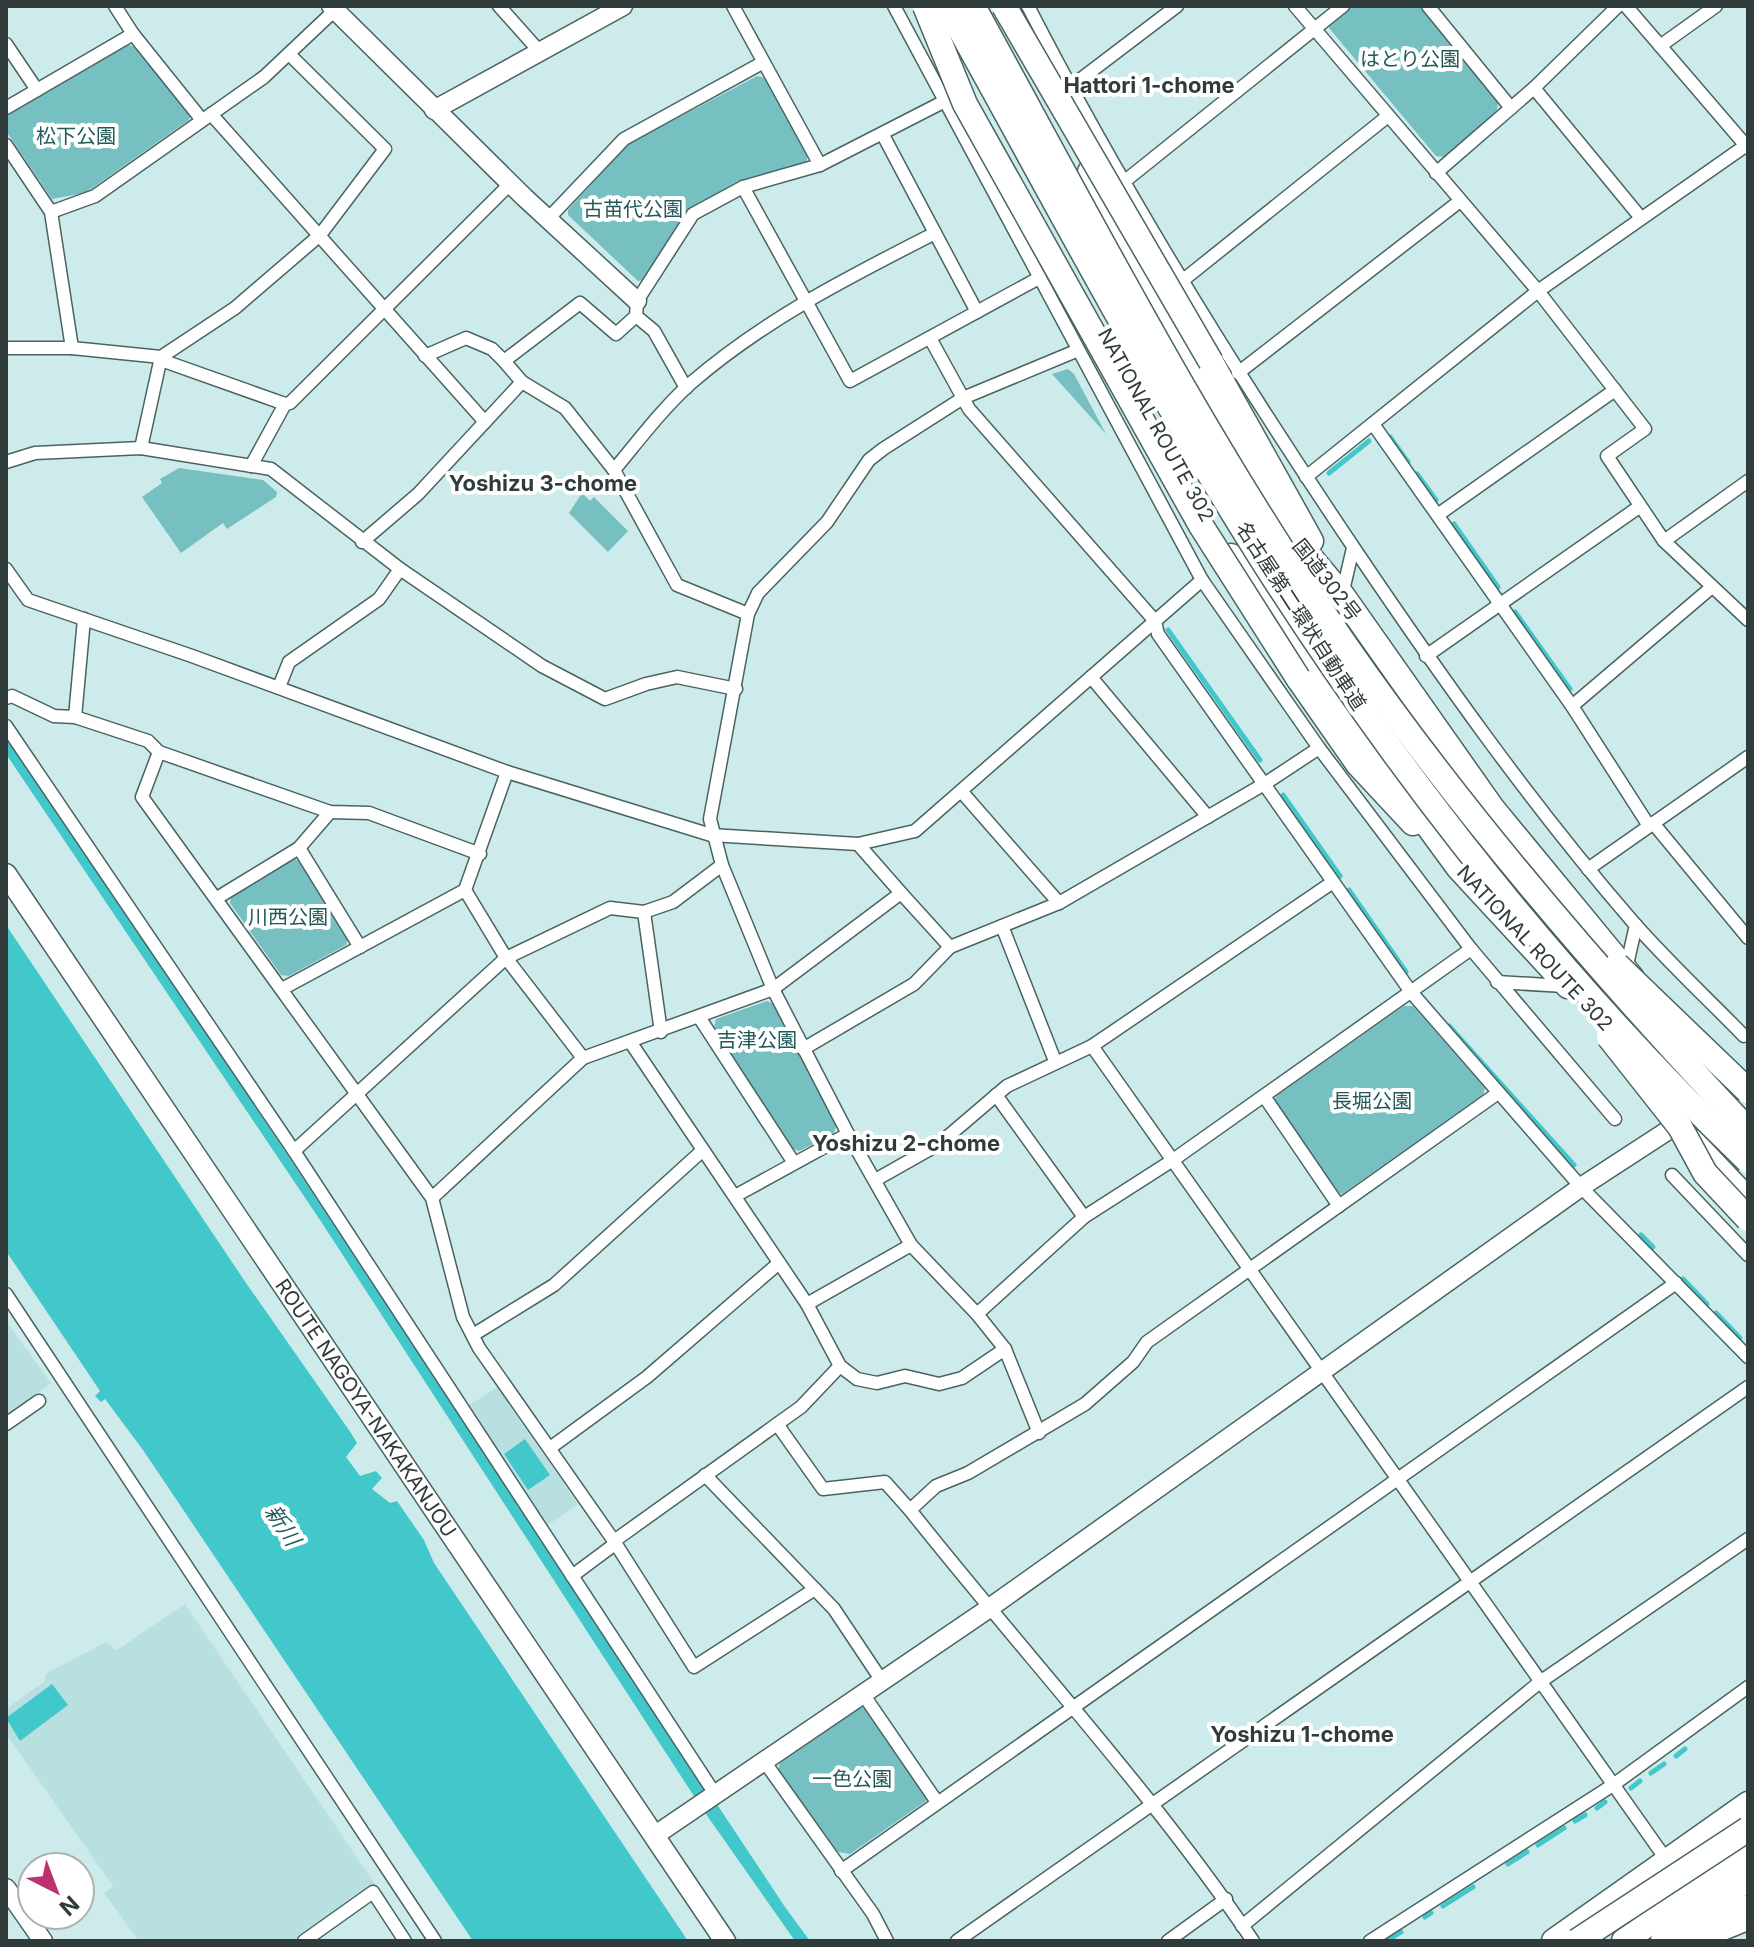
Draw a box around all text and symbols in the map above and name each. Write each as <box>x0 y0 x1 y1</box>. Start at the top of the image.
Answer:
park label: はとり公園 <box>1360 47 1460 71</box>
district label: Hattori 1-chome <box>1063 72 1235 98</box>
park label: 松下公園 <box>36 124 116 148</box>
park label: 古苗代公園 <box>583 197 683 221</box>
street label: NATIONAL ROUTE 302 <box>1093 324 1219 526</box>
district label: Yoshizu 3-chome <box>449 470 637 496</box>
street label: 名古屋第二環状自動車道 <box>1231 517 1371 715</box>
street label: 国道302号 <box>1288 534 1366 626</box>
street label: NATIONAL ROUTE 302 <box>1452 860 1618 1036</box>
park label: 川西公園 <box>248 905 328 929</box>
park label: 吉津公園 <box>717 1028 797 1052</box>
park label: 長堀公園 <box>1332 1089 1412 1113</box>
district label: Yoshizu 2-chome <box>812 1130 1000 1156</box>
street label: ROUTE NAGOYA-NAKAKANJOU <box>270 1275 461 1542</box>
water label: 新川 <box>260 1499 307 1552</box>
district label: Yoshizu 1-chome <box>1210 1721 1394 1747</box>
park label: 一色公園 <box>812 1767 892 1791</box>
north arrow <box>16 1851 96 1931</box>
text: N <box>54 1891 84 1921</box>

